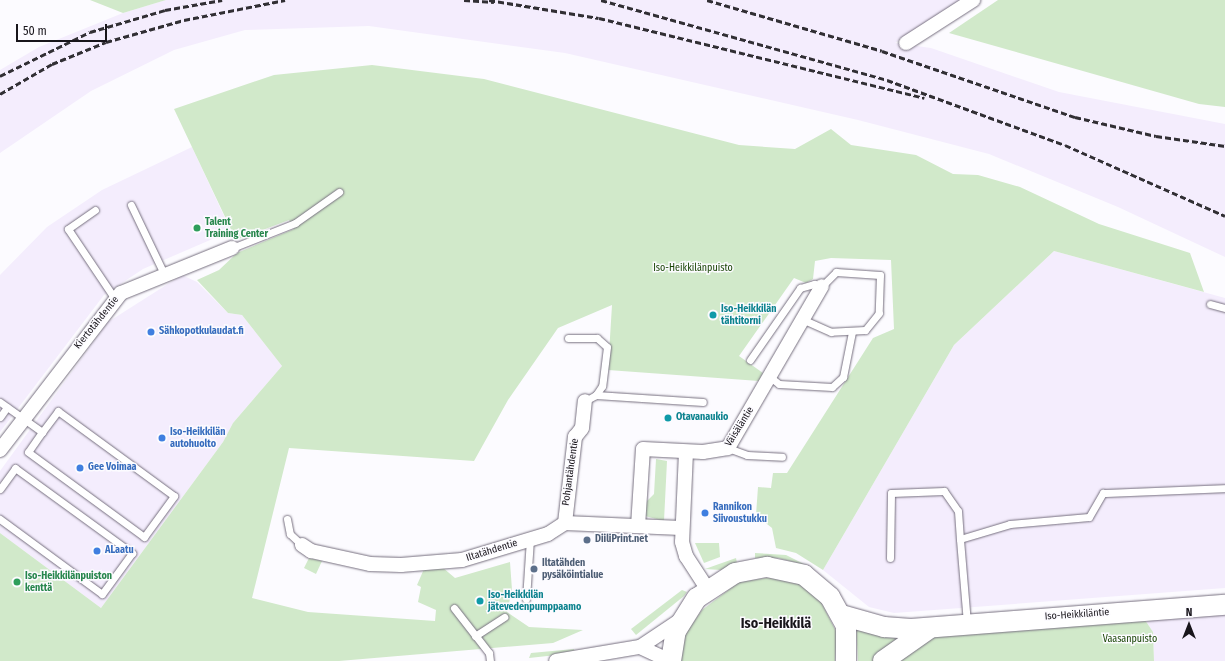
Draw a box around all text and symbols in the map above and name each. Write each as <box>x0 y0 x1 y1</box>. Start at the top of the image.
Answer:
scale bar <box>18 16 109 42</box>
text: 50 m <box>23 24 47 38</box>
place label: Talent Training Center <box>205 216 268 240</box>
marker: Talent Training Center <box>192 223 202 233</box>
park label: Iso-Heikkilänpuisto <box>653 263 733 275</box>
street label: Kiertotähdentie <box>72 294 122 352</box>
place label: Iso-Heikkilän tähtitorni <box>721 303 776 326</box>
marker: Iso-Heikkilän tähtitorni <box>708 310 718 320</box>
place label: Sähkopotkulaudat.fi <box>159 326 244 338</box>
marker: Sähkopotkulaudat.fi <box>146 327 156 337</box>
street label: Väisäläntie <box>723 405 757 449</box>
place label: Otavanaukio <box>676 412 728 424</box>
marker: Otavanaukio <box>663 413 673 423</box>
place label: Iso-Heikkilän autohuolto <box>170 426 225 450</box>
marker: Iso-Heikkilän autohuolto <box>157 433 167 443</box>
street label: Pohjantähdentie <box>560 438 582 506</box>
place label: Gee Voimaa <box>88 462 137 474</box>
marker: Gee Voimaa <box>75 463 85 473</box>
place label: Rannikon Siivoustukku <box>713 501 767 524</box>
marker: Rannikon Siivoustukku <box>700 508 710 518</box>
place label: DiiliPrint.net <box>595 534 648 546</box>
marker: DiiliPrint.net <box>582 535 592 545</box>
street label: Iltatähdentie <box>465 538 519 564</box>
place label: ALaatu <box>105 545 134 557</box>
marker: ALaatu <box>92 546 102 556</box>
place label: Iltatähden pysäköintialue <box>542 557 603 580</box>
marker: Iltatähden pysäköintialue <box>529 564 539 574</box>
place label: Iso-Heikkilänpuiston kenttä <box>25 570 112 594</box>
marker: Iso-Heikkilänpuiston kenttä <box>12 577 22 587</box>
place label: Iso-Heikkilän jätevedenpumppaamo <box>488 589 581 612</box>
marker: Iso-Heikkilän jätevedenpumppaamo <box>475 596 485 606</box>
north arrow <box>1169 605 1209 645</box>
text: N <box>1186 606 1192 619</box>
street label: Iso-Heikkiläntie <box>1044 607 1110 623</box>
district label: Iso-Heikkilä <box>741 616 811 632</box>
park label: Vaasanpuisto <box>1103 634 1157 646</box>

